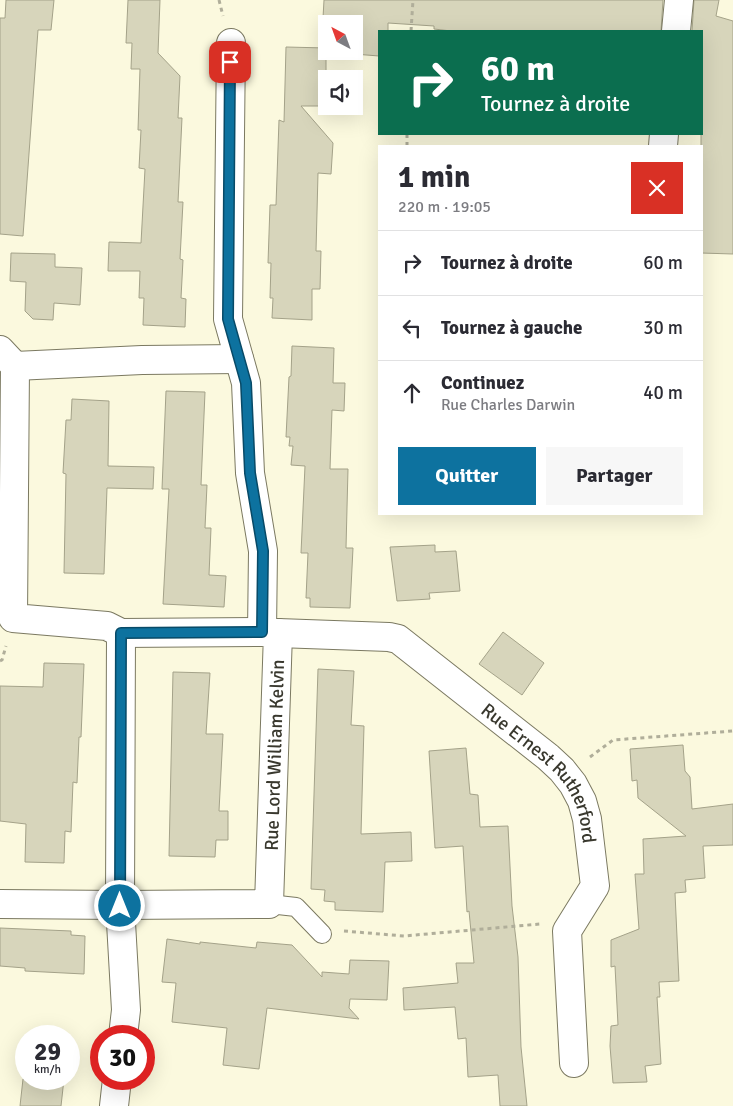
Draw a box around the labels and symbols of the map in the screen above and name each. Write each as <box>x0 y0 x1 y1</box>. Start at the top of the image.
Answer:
north arrow <box>318 15 362 60</box>
pin <box>209 41 251 83</box>
street label: Rue Lord William Kelvin <box>260 659 290 851</box>
street label: Rue Ernest Rutherford <box>476 698 601 845</box>
position arrow <box>93 879 145 931</box>
speed limit sign: 30 <box>90 1025 155 1090</box>

